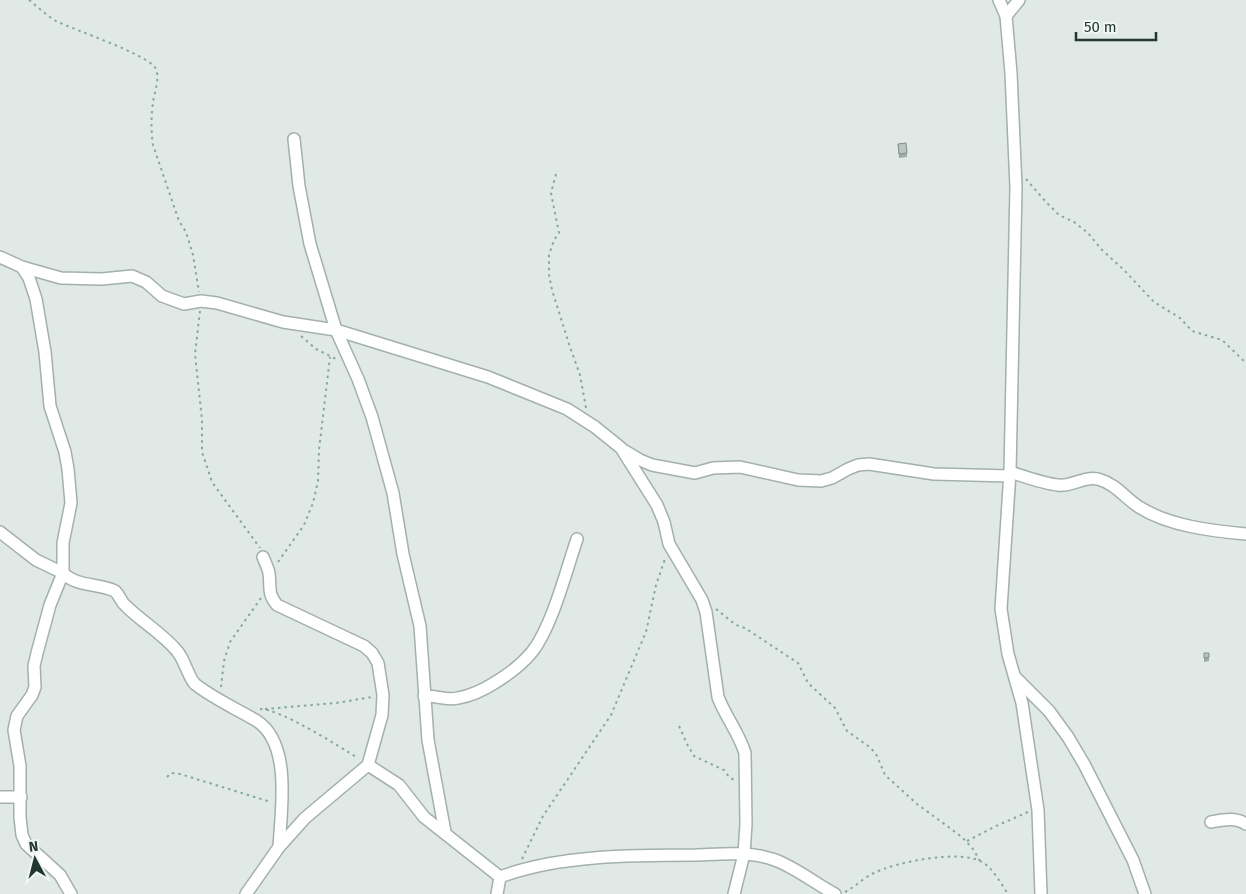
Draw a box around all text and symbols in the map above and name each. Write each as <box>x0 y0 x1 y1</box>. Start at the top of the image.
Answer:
scale bar <box>1076 10 1156 42</box>
text: 50 m <box>1084 18 1117 36</box>
north arrow <box>10 834 60 884</box>
text: N <box>28 838 39 856</box>

